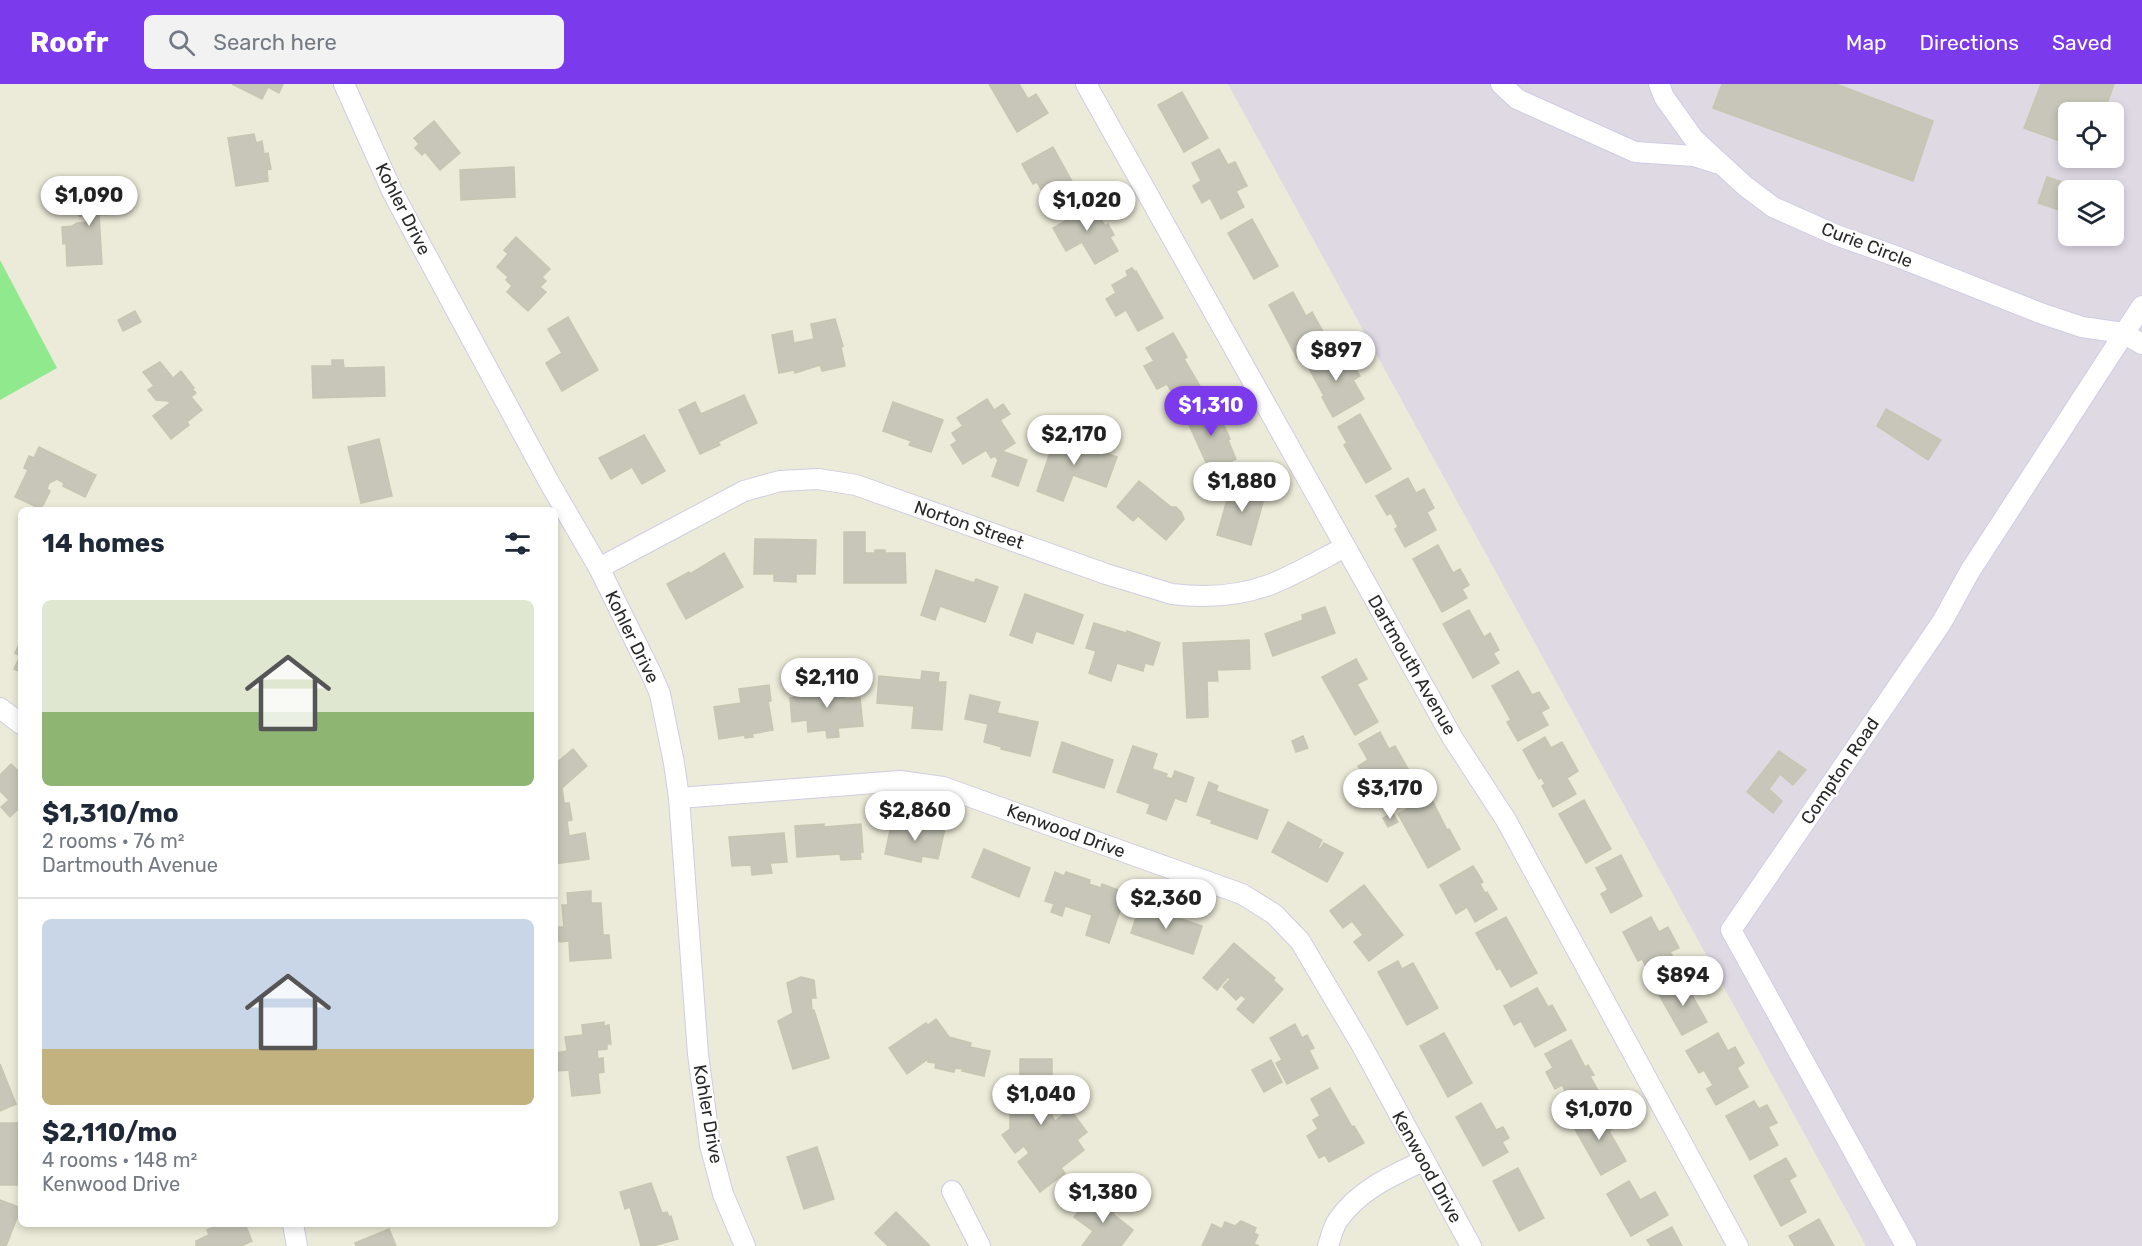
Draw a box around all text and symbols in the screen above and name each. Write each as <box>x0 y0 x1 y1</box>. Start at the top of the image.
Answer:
search box <box>144 15 564 69</box>
text: Roofr <box>30 26 108 59</box>
icon: search <box>165 26 198 59</box>
text: Search here <box>213 29 337 56</box>
text: Map <box>1846 30 1887 55</box>
text: Directions <box>1920 30 2019 55</box>
text: Saved <box>2052 30 2112 55</box>
map controls <box>2058 102 2124 246</box>
button: locate <box>2058 102 2124 168</box>
street label: Kohler Drive <box>370 159 436 259</box>
pin: $1,090 <box>40 176 138 227</box>
button: layers <box>2058 180 2124 246</box>
pin: $1,020 <box>1038 181 1136 232</box>
text: $1,090 <box>55 183 123 207</box>
text: $1,020 <box>1053 188 1121 212</box>
street label: Curie Circle <box>1818 218 1916 272</box>
pin: $897 <box>1300 331 1372 382</box>
text: $897 <box>1310 338 1362 362</box>
pin: $1,310 <box>1162 386 1260 437</box>
text: $1,310 <box>1178 393 1244 417</box>
pin: $2,170 <box>1025 415 1123 466</box>
text: $2,170 <box>1041 422 1107 446</box>
pin: $1,880 <box>1193 462 1291 513</box>
text: $1,880 <box>1207 469 1277 493</box>
street label: Norton Street <box>911 496 1027 554</box>
icon: filters <box>501 527 534 560</box>
text: 14 homes <box>42 528 165 559</box>
street label: Kohler Drive <box>600 587 664 687</box>
street label: Dartmouth Avenue <box>1363 591 1461 739</box>
icon: home <box>234 639 342 747</box>
pin: $2,110 <box>778 658 876 709</box>
text: $2,110 <box>795 665 859 689</box>
street label: Compton Road <box>1796 713 1884 829</box>
pin: $3,170 <box>1341 769 1439 820</box>
text: $3,170 <box>1357 776 1423 800</box>
pin: $2,860 <box>866 791 964 842</box>
text: $1,310/mo <box>42 798 179 829</box>
text: $2,860 <box>879 798 951 822</box>
street label: Kenwood Drive <box>1004 799 1128 863</box>
text: 2 rooms · 76 m² <box>42 829 185 853</box>
text: Dartmouth Avenue <box>42 853 218 877</box>
pin: $2,360 <box>1117 879 1215 930</box>
text: $2,360 <box>1130 886 1202 910</box>
pin: $894 <box>1647 956 1719 1007</box>
icon: home <box>234 958 342 1066</box>
text: $894 <box>1656 963 1710 987</box>
street label: Kohler Drive <box>688 1063 728 1165</box>
pin: $1,040 <box>992 1075 1090 1126</box>
text: $1,040 <box>1006 1082 1076 1106</box>
pin: $1,070 <box>1550 1090 1648 1141</box>
text: $1,070 <box>1565 1097 1633 1121</box>
street label: Kenwood Drive <box>1387 1107 1467 1227</box>
text: $2,110/mo <box>42 1117 177 1148</box>
text: 4 rooms · 148 m² <box>42 1148 197 1172</box>
text: Kenwood Drive <box>42 1172 180 1196</box>
pin: $1,380 <box>1054 1173 1152 1224</box>
text: $1,380 <box>1068 1180 1138 1204</box>

